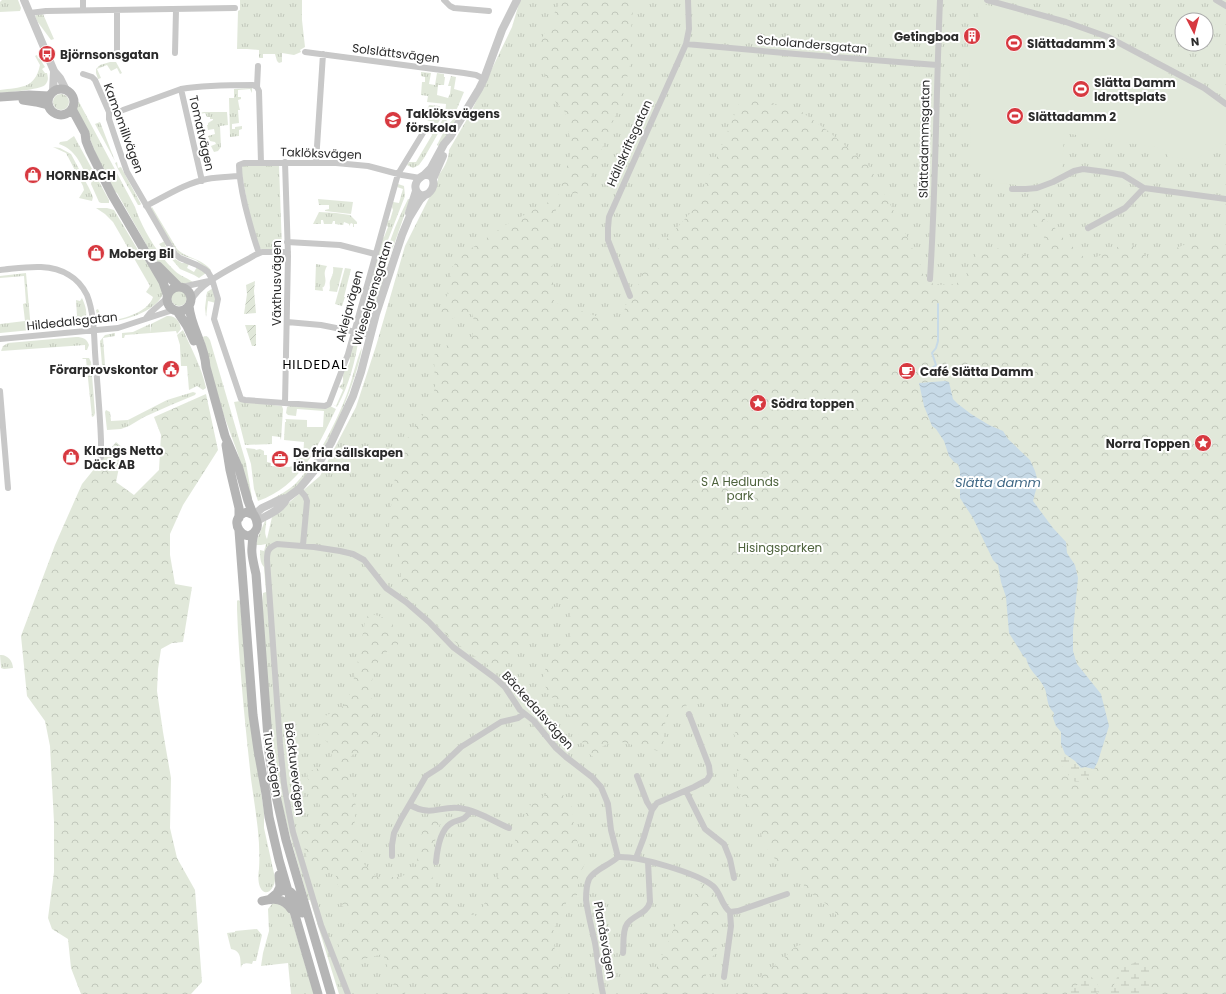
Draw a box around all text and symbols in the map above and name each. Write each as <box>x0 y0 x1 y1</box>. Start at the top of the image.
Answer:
north arrow <box>1174 12 1214 52</box>
building icon: Getingboa <box>962 26 982 46</box>
place label: Getingboa <box>894 28 959 45</box>
street label: Scholandersgatan <box>756 31 868 57</box>
sports icon: Slättadamm 3 <box>1004 33 1024 53</box>
text: N <box>1190 34 1200 50</box>
place label: Slättadamm 3 <box>1027 35 1115 52</box>
street label: Solslättsvägen <box>351 39 441 67</box>
bus stop icon: Björnsonsgatan <box>37 44 57 64</box>
place label: Björnsonsgatan <box>60 46 159 63</box>
place label: Slätta Damm Idrottsplats <box>1094 74 1176 105</box>
sports icon: Slätta Damm Idrottsplats <box>1071 79 1091 99</box>
street label: Slättadammsgatan <box>914 80 934 198</box>
street label: Kamomillvägen <box>100 81 148 175</box>
street label: Tomatvägen <box>185 94 219 172</box>
street label: Hällskriftsgatan <box>602 97 656 189</box>
place label: Taklöksvägens förskola <box>406 105 500 136</box>
sports icon: Slättadamm 2 <box>1005 106 1025 126</box>
place label: Slättadamm 2 <box>1028 108 1116 125</box>
school or university icon: Taklöksvägens förskola <box>383 110 403 130</box>
street label: Taklöksvägen <box>280 143 362 163</box>
shop icon: HORNBACH <box>23 165 43 185</box>
place label: HORNBACH <box>46 167 116 184</box>
street label: Wieselgrensgatan <box>348 238 396 348</box>
street label: Växthusvägen <box>268 240 285 326</box>
shop icon: Moberg Bil <box>86 243 106 263</box>
place label: Moberg Bil <box>109 245 174 262</box>
street label: Aklejavägen <box>331 268 367 344</box>
street label: Hildedalsgatan <box>26 308 118 334</box>
district label: HILDEDAL <box>282 355 348 374</box>
public building icon: Förarprovskontor <box>161 359 181 379</box>
place label: Förarprovskontor <box>49 361 158 378</box>
cafe icon: Café Slätta Damm <box>897 361 917 381</box>
place label: Café Slätta Damm <box>920 363 1034 380</box>
place icon: Södra toppen <box>748 393 768 413</box>
place label: Södra toppen <box>771 395 854 412</box>
place icon: Norra Toppen <box>1193 433 1213 453</box>
place label: Norra Toppen <box>1106 435 1190 452</box>
place label: Klangs Netto Däck AB <box>84 442 164 473</box>
place label: De fria sällskapen länkarna <box>293 444 403 475</box>
shop icon: Klangs Netto Däck AB <box>61 447 81 467</box>
office icon: De fria sällskapen länkarna <box>270 449 290 469</box>
park label: S A Hedlunds park <box>701 473 779 504</box>
water label: Slätta damm <box>955 473 1041 492</box>
park label: Hisingsparken <box>738 539 822 556</box>
street label: Bäckedalsvägen <box>498 667 578 753</box>
street label: Bäcktuvevägen <box>281 722 309 816</box>
street label: Tuvevägen <box>259 730 287 798</box>
street label: Planåsvägen <box>590 900 620 980</box>

